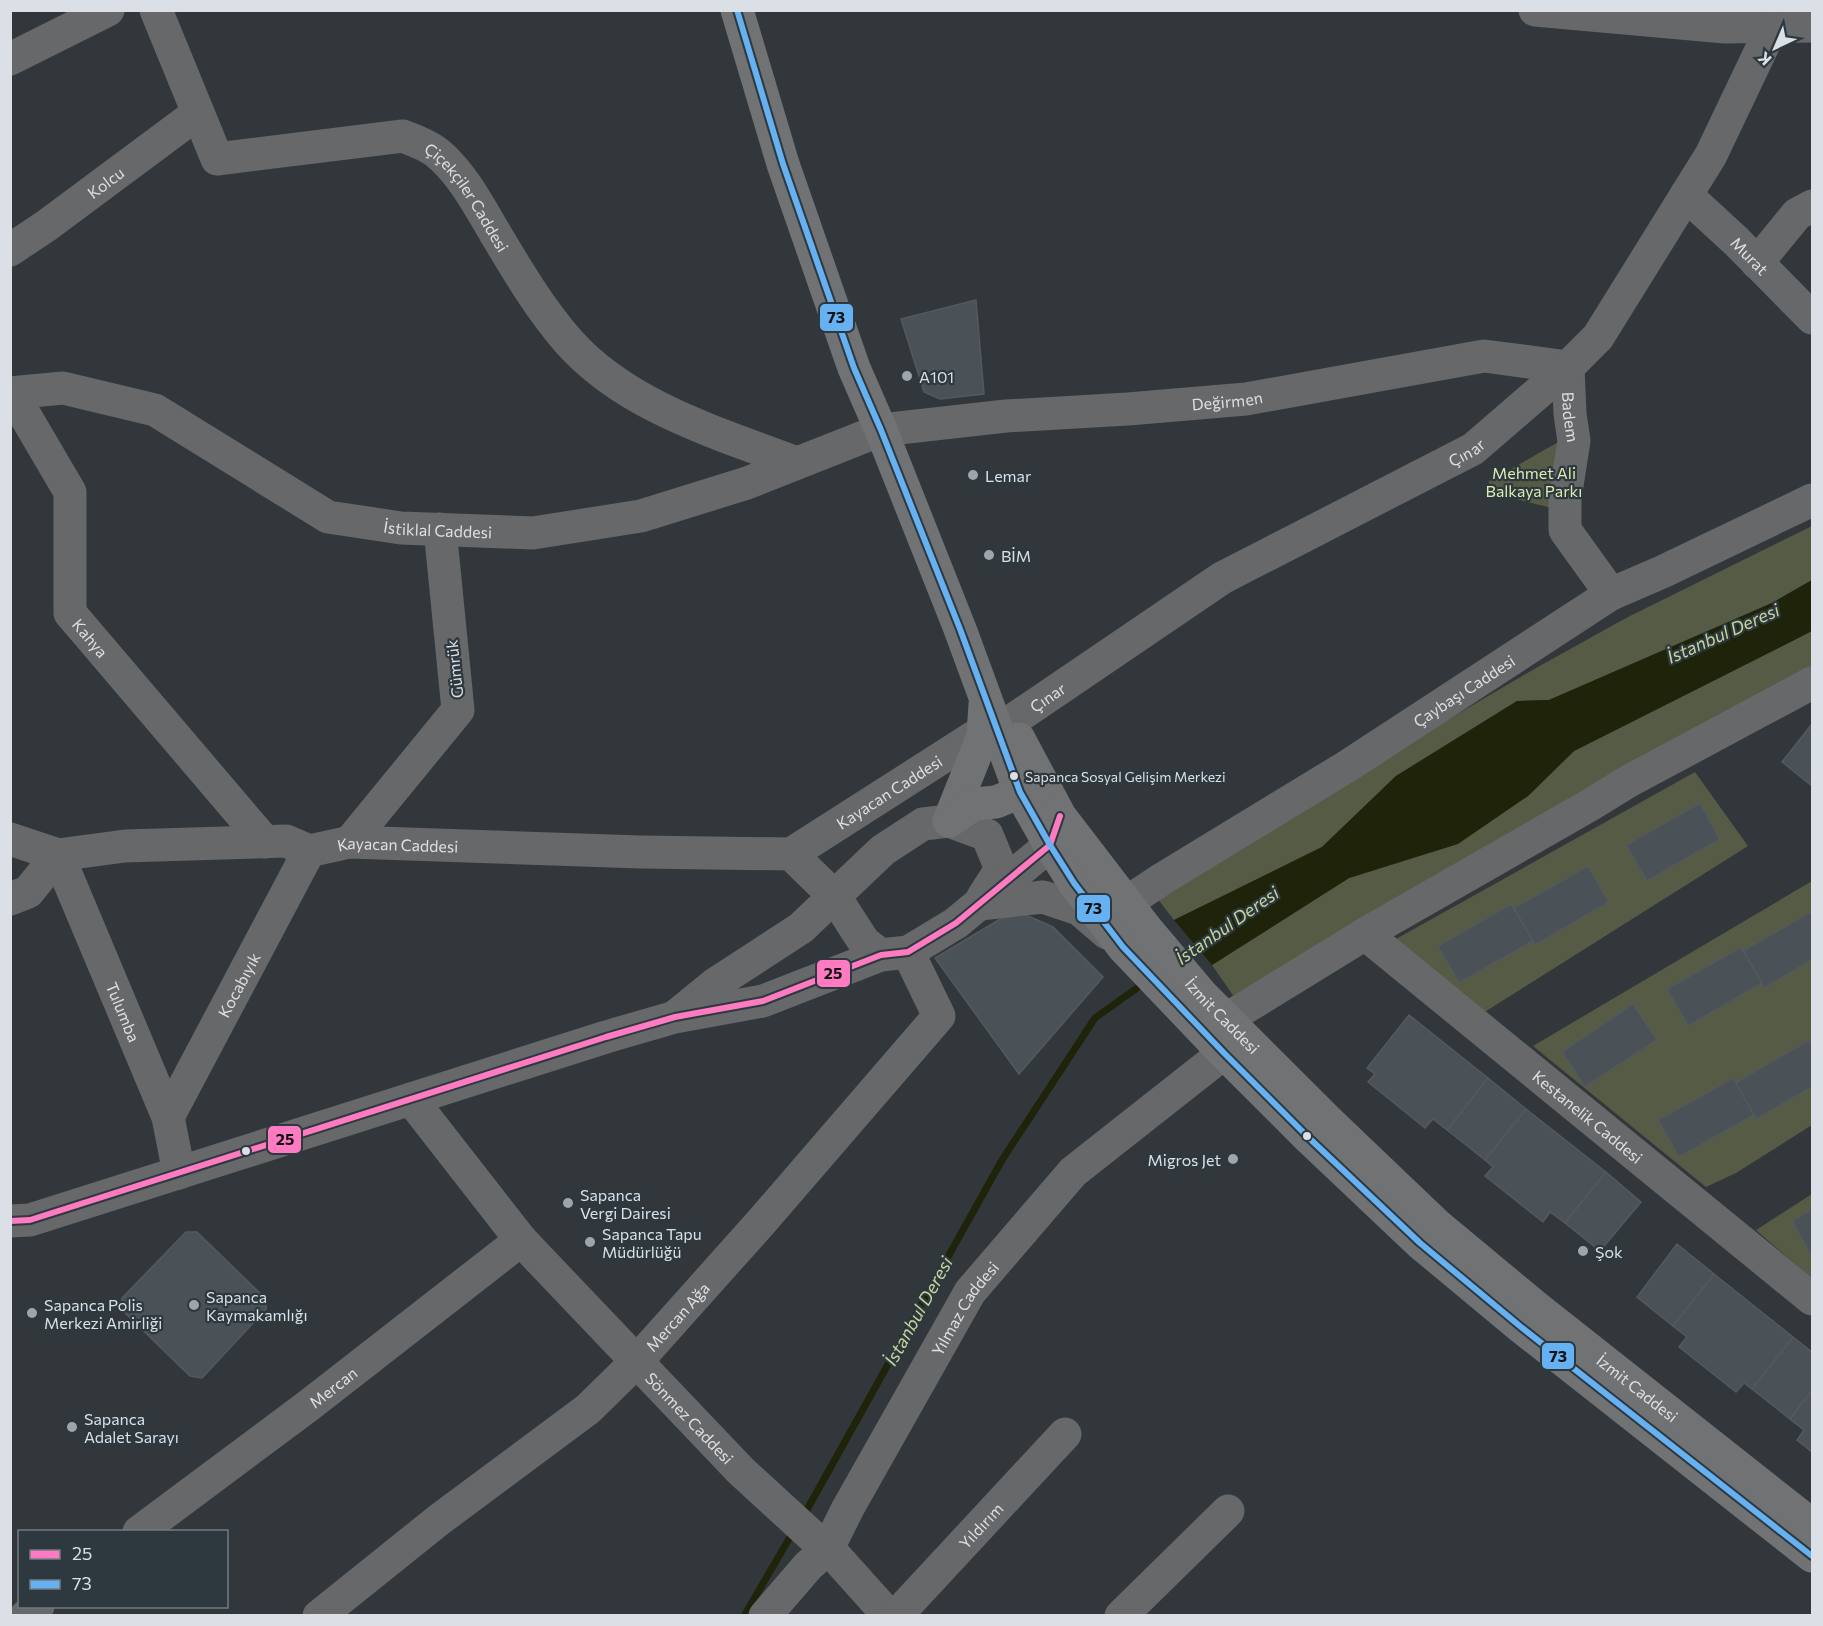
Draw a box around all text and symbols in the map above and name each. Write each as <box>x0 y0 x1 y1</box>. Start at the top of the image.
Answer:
north arrow <box>1745 18 1805 78</box>
text: K <box>1754 48 1775 70</box>
street label: Çiçekçiler Caddesi <box>422 138 513 255</box>
street label: Kolcu <box>83 162 127 202</box>
street label: Murat <box>1727 232 1773 278</box>
line badge: 73 <box>819 303 854 332</box>
text: 73 <box>827 307 845 326</box>
place label: A101 <box>919 367 954 386</box>
marker: A101 <box>900 369 914 383</box>
street label: Değirmen <box>1191 387 1264 413</box>
street label: Badem <box>1560 391 1584 443</box>
street label: Çınar <box>1445 434 1489 470</box>
park label: Mehmet Ali Balkaya Parkı <box>1486 463 1582 500</box>
place label: Lemar <box>985 466 1032 485</box>
marker: Lemar <box>966 468 980 482</box>
street label: İstiklal Caddesi <box>382 516 492 541</box>
place label: BİM <box>1001 546 1031 565</box>
marker: BİM <box>982 548 996 562</box>
water label: İstanbul Deresi <box>1663 598 1784 668</box>
street label: Kahya <box>69 614 113 661</box>
street label: Gümrük <box>441 639 467 699</box>
street label: Çaybaşı Caddesi <box>1409 650 1518 730</box>
street label: Çınar <box>1026 678 1069 716</box>
street label: Kayacan Caddesi <box>832 751 945 832</box>
place label: Sapanca Sosyal Gelişim Merkezi <box>1025 768 1226 785</box>
marker: Sapanca Sosyal Gelişim Merkezi <box>1008 770 1020 782</box>
street label: Kayacan Caddesi <box>335 832 459 855</box>
water label: İstanbul Deresi <box>1171 881 1284 969</box>
line badge: 73 <box>1076 894 1111 923</box>
text: 73 <box>1084 898 1102 917</box>
street label: Kocabıyık <box>213 949 263 1020</box>
line badge: 25 <box>816 959 851 988</box>
text: 25 <box>824 963 842 982</box>
street label: İzmit Caddesi <box>1182 974 1264 1057</box>
street label: Tulumba <box>103 979 145 1044</box>
street label: Kestanelik Caddesi <box>1529 1066 1647 1167</box>
line badge: 25 <box>267 1125 302 1154</box>
text: 25 <box>276 1129 294 1148</box>
unlabelled marker <box>1301 1130 1313 1142</box>
unlabelled marker <box>240 1145 252 1157</box>
place label: Migros Jet <box>1147 1150 1221 1169</box>
marker: Migros Jet <box>1226 1152 1240 1166</box>
place label: Sapanca Vergi Dairesi <box>580 1185 671 1222</box>
marker: Sapanca Vergi Dairesi <box>561 1196 575 1210</box>
place label: Sapanca Tapu Müdürlüğü <box>602 1224 702 1261</box>
marker: Sapanca Tapu Müdürlüğü <box>583 1235 597 1249</box>
place label: Şok <box>1595 1242 1623 1261</box>
marker: Şok <box>1576 1244 1590 1258</box>
water label: İstanbul Deresi <box>879 1252 958 1369</box>
street label: Yılmaz Caddesi <box>927 1257 1002 1358</box>
street label: Mercan Ağa <box>641 1278 713 1355</box>
place label: Sapanca Kaymakamlığı <box>206 1287 308 1324</box>
place label: Sapanca Polis Merkezi Amirliği <box>44 1295 162 1332</box>
marker: Sapanca Kaymakamlığı <box>187 1298 201 1312</box>
marker: Sapanca Polis Merkezi Amirliği <box>25 1306 39 1320</box>
line badge: 73 <box>1541 1342 1575 1370</box>
text: 73 <box>1549 1346 1567 1365</box>
street label: İzmit Caddesi <box>1594 1350 1682 1425</box>
street label: Mercan <box>305 1362 360 1411</box>
street label: Sönmez Caddesi <box>642 1368 738 1467</box>
place label: Sapanca Adalet Sarayı <box>84 1409 179 1446</box>
marker: Sapanca Adalet Sarayı <box>65 1420 79 1434</box>
street label: Yıldırım <box>955 1498 1006 1552</box>
legend <box>18 1530 228 1608</box>
text: 25 <box>72 1542 92 1564</box>
text: 73 <box>72 1572 92 1594</box>

